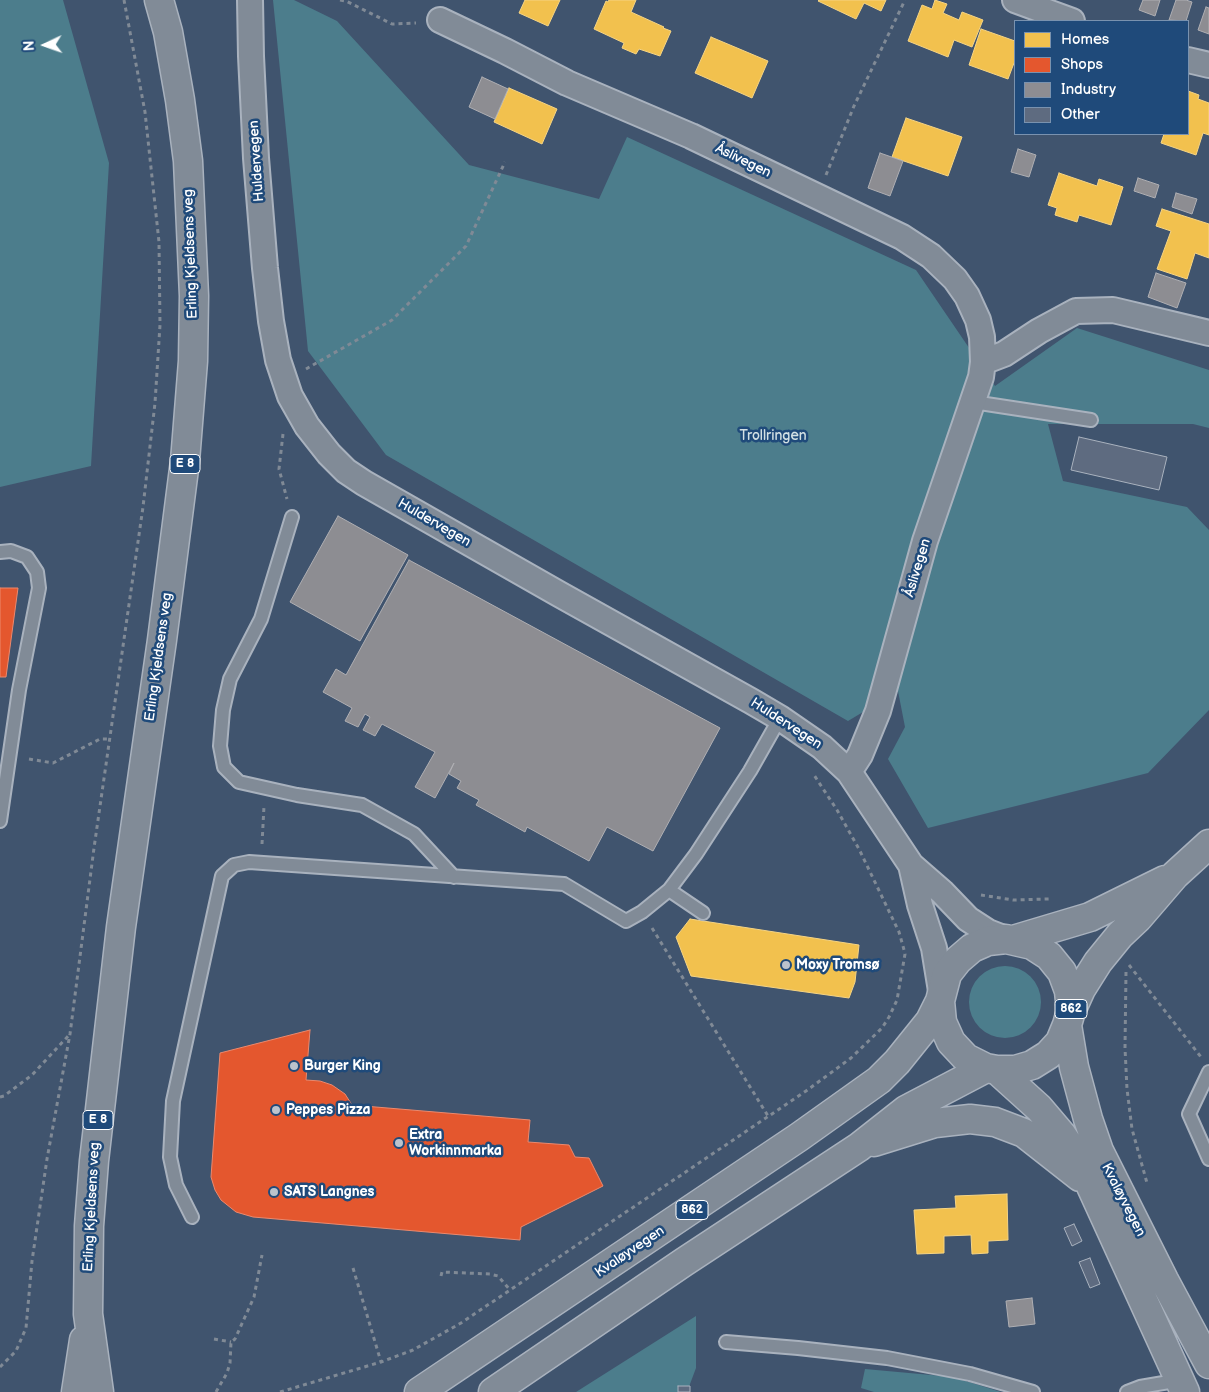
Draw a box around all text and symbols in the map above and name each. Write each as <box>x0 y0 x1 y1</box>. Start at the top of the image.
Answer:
north arrow <box>20 20 70 70</box>
legend <box>1014 20 1189 135</box>
text: Homes <box>1061 30 1109 49</box>
text: N <box>21 40 38 52</box>
text: Shops <box>1061 55 1103 74</box>
text: Industry <box>1061 80 1116 99</box>
text: Other <box>1061 105 1100 124</box>
street label: Huldervegen <box>246 120 268 202</box>
street label: Åslivegen <box>712 140 774 182</box>
street label: Erling Kjeldsens veg <box>180 189 202 319</box>
park label: Trollringen <box>739 428 807 444</box>
road number: E 8 <box>170 454 200 474</box>
street label: Huldervegen <box>394 495 474 551</box>
street label: Åslivegen <box>901 537 935 599</box>
street label: Erling Kjeldsens veg <box>142 592 176 722</box>
street label: Huldervegen <box>747 695 825 753</box>
place label: Moxy Tromsø <box>796 957 879 973</box>
marker: Moxy Tromsø <box>780 959 792 971</box>
road number: 862 <box>1055 1000 1087 1019</box>
place label: Burger King <box>304 1058 381 1074</box>
marker: Burger King <box>288 1060 300 1072</box>
place label: Peppes Pizza <box>286 1102 371 1118</box>
marker: Peppes Pizza <box>270 1104 282 1116</box>
road number: E 8 <box>83 1110 113 1130</box>
place label: Extra Workinnmarka <box>409 1127 502 1160</box>
marker: Extra Workinnmarka <box>393 1137 405 1149</box>
street label: Erling Kjeldsens veg <box>80 1142 104 1272</box>
street label: Kvaløyvegen <box>1097 1161 1149 1239</box>
place label: SATS Langnes <box>284 1184 374 1200</box>
marker: SATS Langnes <box>268 1186 280 1198</box>
road number: 862 <box>676 1200 708 1220</box>
street label: Kvaløyvegen <box>592 1223 668 1281</box>

